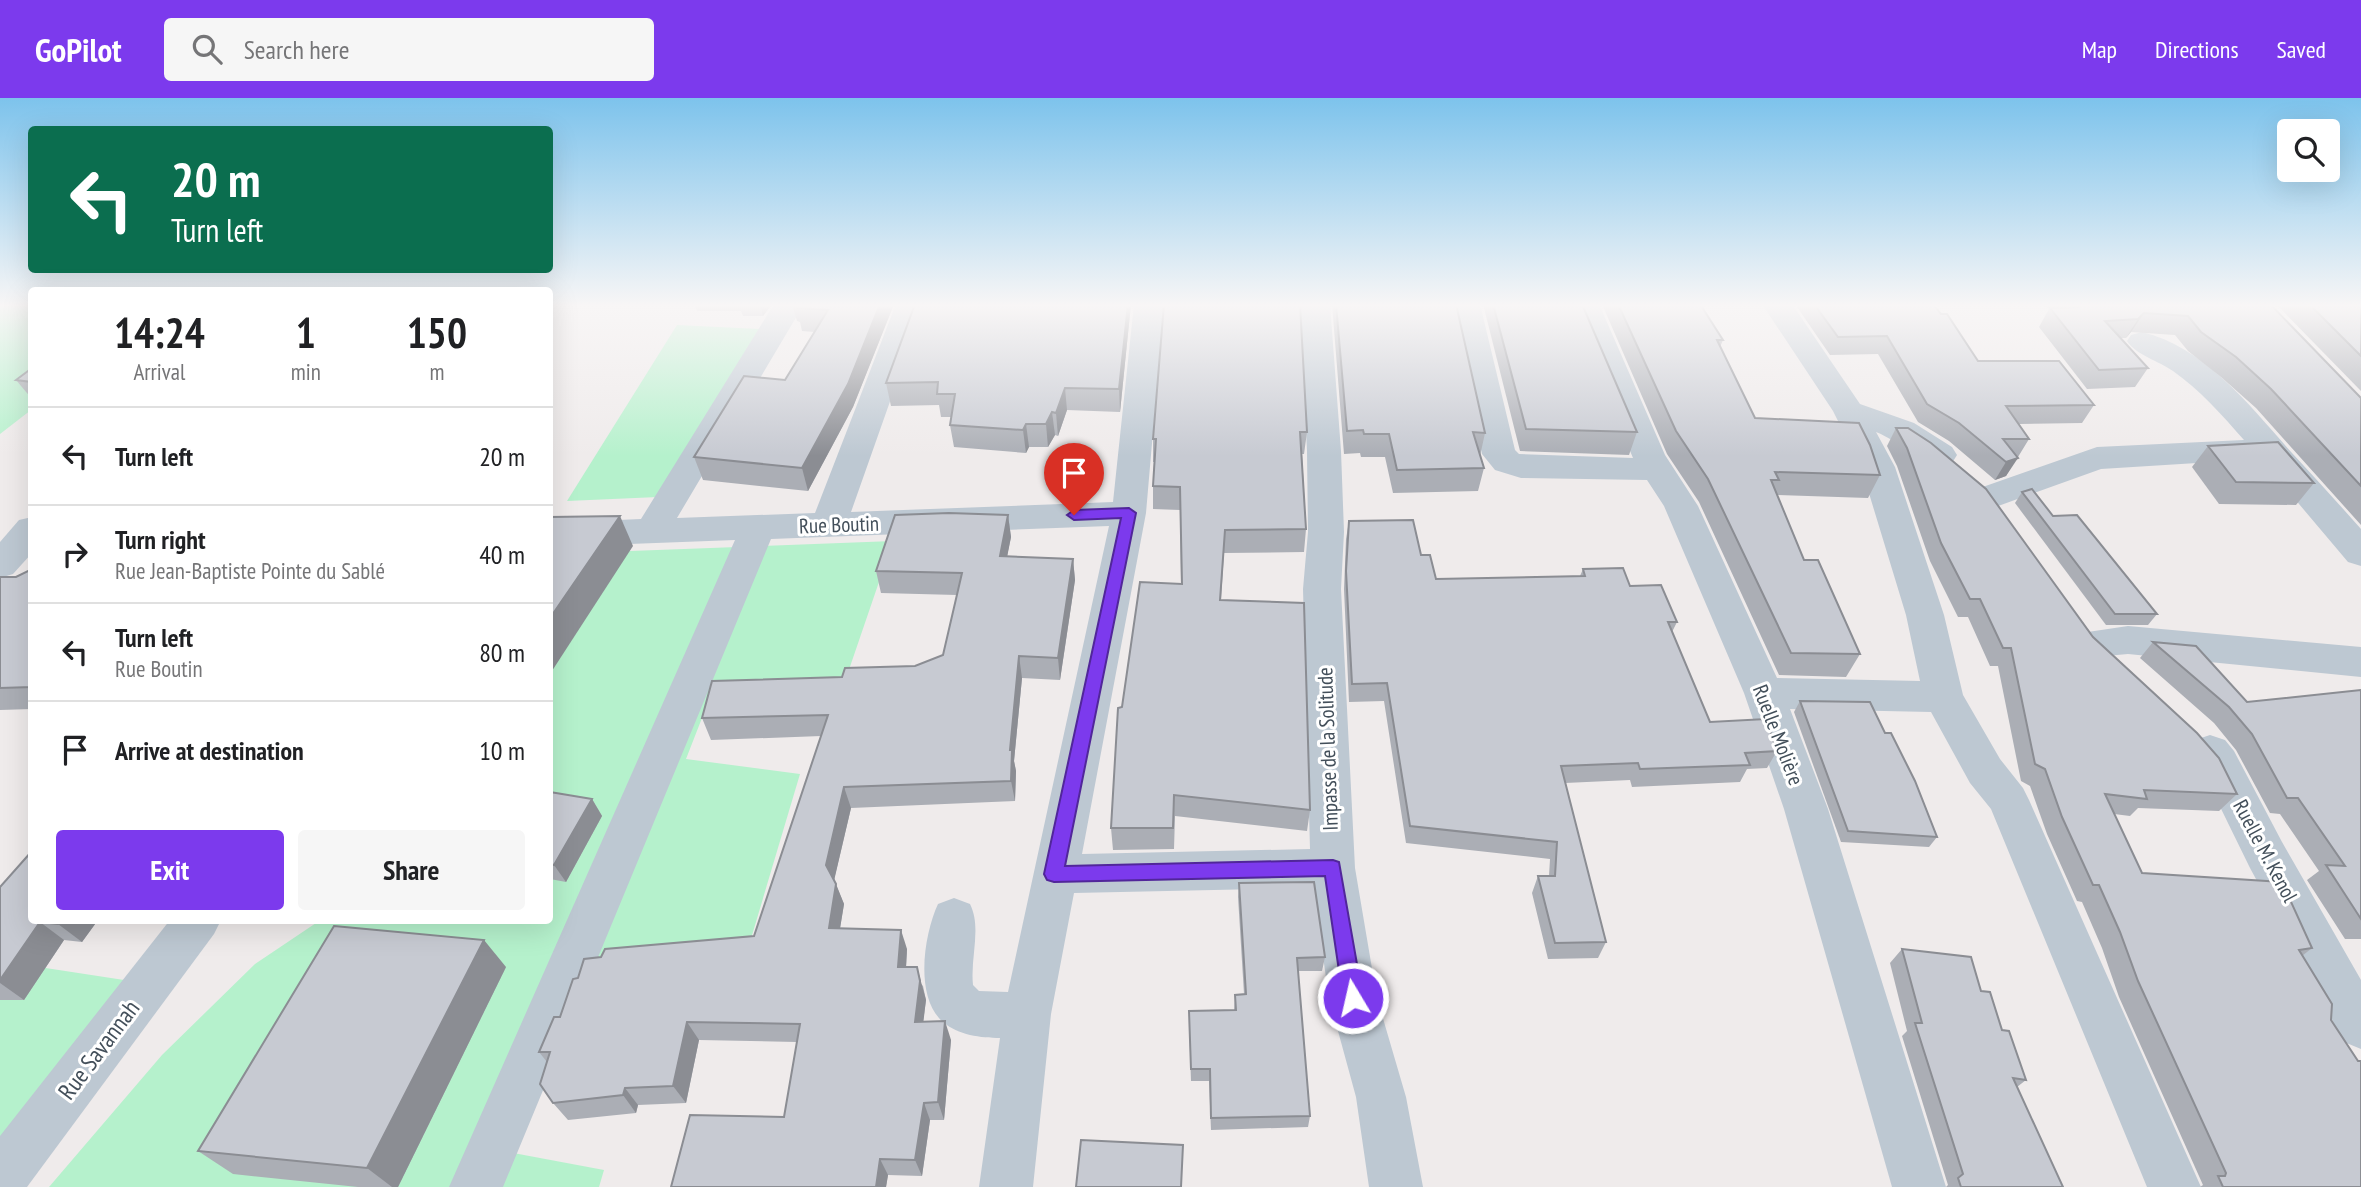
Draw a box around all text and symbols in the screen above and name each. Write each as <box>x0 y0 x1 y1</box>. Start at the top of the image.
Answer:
search box <box>164 18 654 81</box>
text: GoPilot <box>35 28 122 71</box>
icon: search <box>188 30 226 68</box>
text: Search here <box>244 33 349 66</box>
text: Map <box>2082 34 2117 65</box>
text: Directions <box>2155 34 2239 65</box>
text: Saved <box>2277 34 2326 65</box>
map controls <box>2277 119 2340 182</box>
button: search <box>2277 119 2340 182</box>
text: 20 m <box>171 147 260 211</box>
icon: left <box>56 154 147 245</box>
text: Turn left <box>171 209 263 251</box>
text: 14:24 <box>114 305 205 360</box>
text: 1 <box>296 305 316 360</box>
text: 150 <box>407 305 467 360</box>
text: Arrival <box>133 357 185 386</box>
text: min <box>291 357 321 386</box>
text: m <box>429 357 444 386</box>
icon: left <box>56 437 94 475</box>
text: Turn left <box>115 440 193 473</box>
text: 20 m <box>479 440 525 473</box>
pin <box>1044 443 1104 515</box>
icon: arrive <box>1055 454 1093 492</box>
street label: Rue Boutin <box>799 510 879 539</box>
text: Turn right <box>115 523 206 556</box>
icon: right <box>56 535 94 573</box>
text: 40 m <box>479 538 525 571</box>
text: Rue Jean-Baptiste Pointe du Sablé <box>115 556 385 585</box>
text: Turn left <box>115 621 193 654</box>
icon: left <box>56 633 94 671</box>
text: 80 m <box>479 636 525 669</box>
text: Rue Boutin <box>115 654 203 683</box>
street label: Impasse de la Solitude <box>1311 667 1344 831</box>
street label: Ruelle Molière <box>1747 681 1810 789</box>
icon: arrive <box>56 731 94 769</box>
text: Arrive at destination <box>115 734 304 767</box>
text: 10 m <box>479 734 525 767</box>
street label: Ruelle M. Kenol <box>2227 795 2304 907</box>
button: Exit <box>56 830 284 910</box>
button: Share <box>298 830 525 910</box>
position arrow <box>1316 961 1390 1035</box>
street label: Rue Savannah <box>51 994 146 1106</box>

